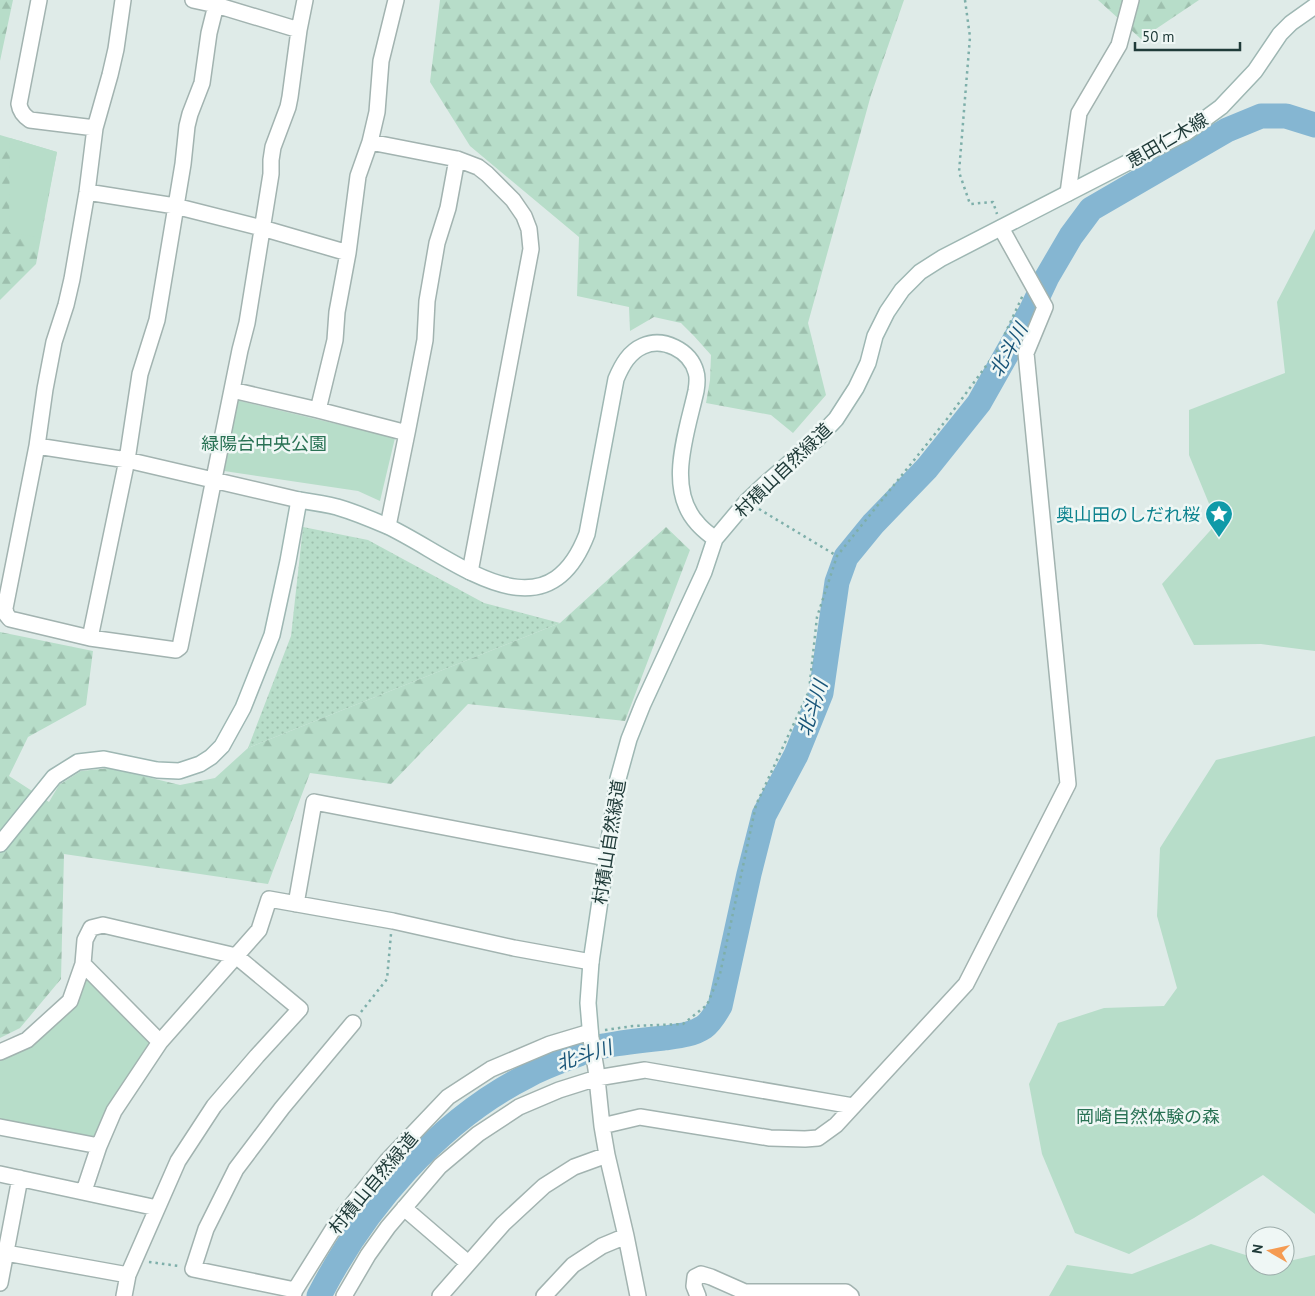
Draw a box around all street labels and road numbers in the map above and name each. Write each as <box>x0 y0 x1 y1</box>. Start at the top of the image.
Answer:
street label: 恵田仁木線 <box>1122 108 1212 172</box>
street label: 村積山自然緑道 <box>730 418 836 522</box>
street label: 村積山自然緑道 <box>588 778 630 906</box>
street label: 村積山自然緑道 <box>324 1127 422 1239</box>

